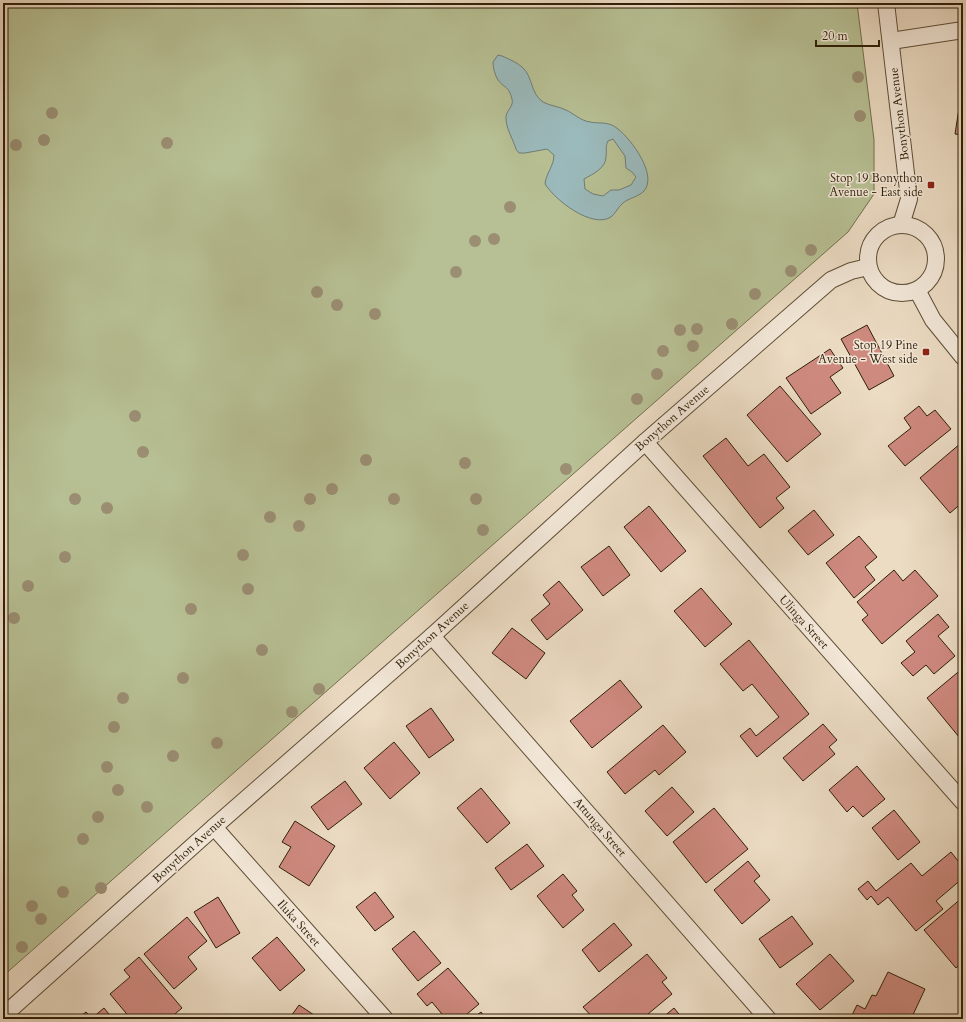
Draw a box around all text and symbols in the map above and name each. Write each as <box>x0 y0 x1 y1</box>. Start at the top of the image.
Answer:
scale bar <box>816 22 879 48</box>
text: 20 m <box>822 28 849 44</box>
street label: Bonython Avenue <box>885 67 913 161</box>
place label: Stop 19 Bonython Avenue - East side <box>829 170 923 200</box>
marker: Stop 19 Bonython Avenue - East side <box>926 180 936 190</box>
place label: Stop 19 Pine Avenue - West side <box>818 337 918 367</box>
marker: Stop 19 Pine Avenue - West side <box>921 347 931 357</box>
street label: Bonython Avenue <box>631 381 713 455</box>
street label: Ulinga Street <box>776 592 833 652</box>
street label: Bonython Avenue <box>392 598 472 672</box>
street label: Attunga Street <box>570 794 630 860</box>
street label: Bonython Avenue <box>149 812 229 886</box>
street label: Iluka Street <box>274 896 324 950</box>

